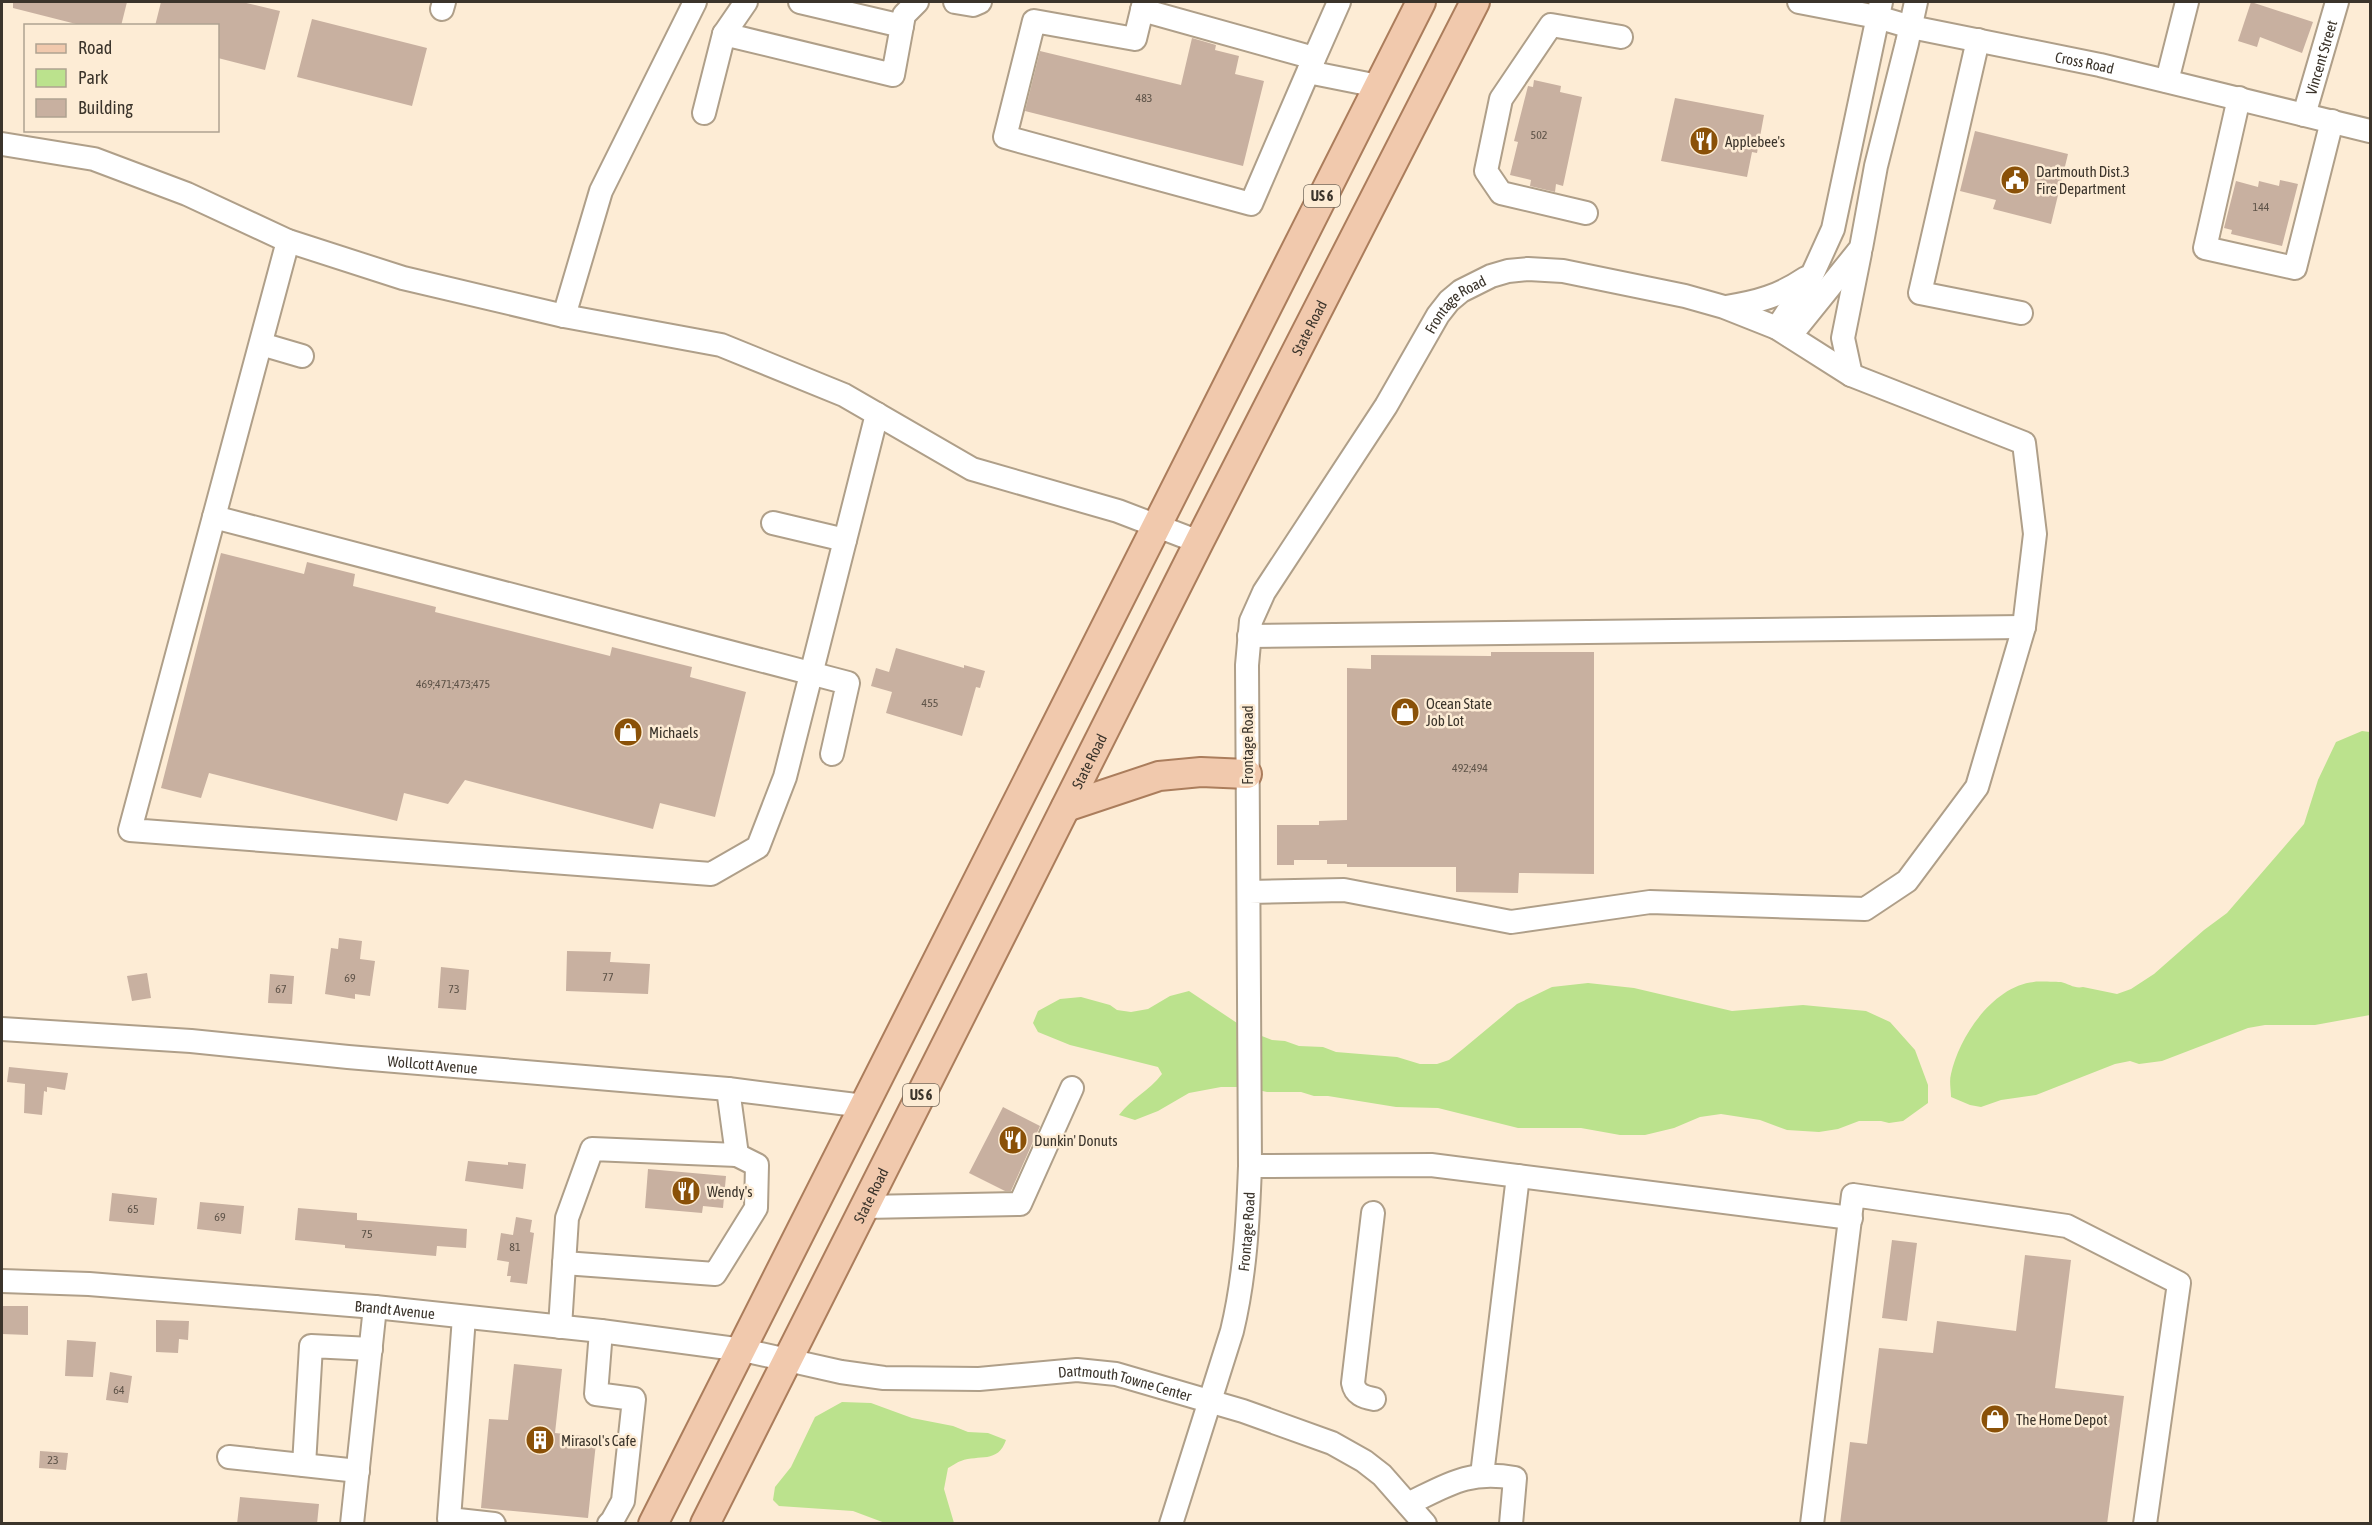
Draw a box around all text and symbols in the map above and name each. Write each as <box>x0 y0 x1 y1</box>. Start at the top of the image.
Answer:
street label: Vincent Street <box>2302 18 2340 97</box>
legend <box>24 24 219 132</box>
text: Road <box>78 37 112 58</box>
street label: Cross Road <box>2054 48 2116 77</box>
text: Park <box>78 67 108 88</box>
house number: 483 <box>1136 91 1152 105</box>
text: Building <box>78 97 133 118</box>
restaurant icon: Applebee's <box>1688 125 1720 157</box>
house number: 502 <box>1531 128 1547 142</box>
place label: Applebee's <box>1725 133 1785 150</box>
place label: Dartmouth Dist.3 Fire Department <box>2036 163 2130 197</box>
public building icon: Dartmouth Dist.3 Fire Department <box>1999 164 2031 196</box>
road number: US 6 <box>1304 185 1340 207</box>
house number: 144 <box>2253 200 2270 214</box>
street label: Frontage Road <box>1421 272 1488 336</box>
street label: State Road <box>1287 297 1330 358</box>
house number: 469;471;473;475 <box>416 677 490 691</box>
place label: Ocean State Job Lot <box>1426 695 1492 729</box>
house number: 455 <box>922 696 938 710</box>
shop icon: Ocean State Job Lot <box>1389 696 1421 728</box>
street label: Frontage Road <box>1239 705 1256 785</box>
shop icon: Michaels <box>612 716 644 748</box>
place label: Michaels <box>649 724 698 741</box>
street label: State Road <box>1068 731 1110 791</box>
house number: 492;494 <box>1452 761 1488 775</box>
house number: 77 <box>602 970 614 984</box>
house number: 69 <box>344 971 356 985</box>
house number: 67 <box>275 982 287 996</box>
house number: 73 <box>448 982 460 996</box>
street label: Wollcott Avenue <box>387 1052 478 1076</box>
road number: US 6 <box>903 1084 939 1106</box>
restaurant icon: Dunkin' Donuts <box>997 1124 1029 1156</box>
place label: Dunkin' Donuts <box>1034 1132 1118 1149</box>
street label: State Road <box>849 1165 891 1226</box>
restaurant icon: Wendy's <box>670 1175 702 1207</box>
place label: Wendy's <box>707 1183 753 1200</box>
street label: Frontage Road <box>1234 1191 1257 1272</box>
house number: 65 <box>127 1202 139 1216</box>
house number: 69 <box>214 1210 226 1224</box>
house number: 75 <box>361 1227 373 1241</box>
house number: 81 <box>509 1240 521 1254</box>
street label: Brandt Avenue <box>354 1297 436 1322</box>
street label: Dartmouth Towne Center <box>1057 1361 1194 1404</box>
house number: 64 <box>113 1383 125 1397</box>
shop icon: The Home Depot <box>1979 1403 2011 1435</box>
place label: The Home Depot <box>2016 1411 2108 1428</box>
building icon: Mirasol's Cafe <box>524 1424 556 1456</box>
place label: Mirasol's Cafe <box>561 1432 637 1449</box>
house number: 23 <box>47 1453 59 1467</box>

